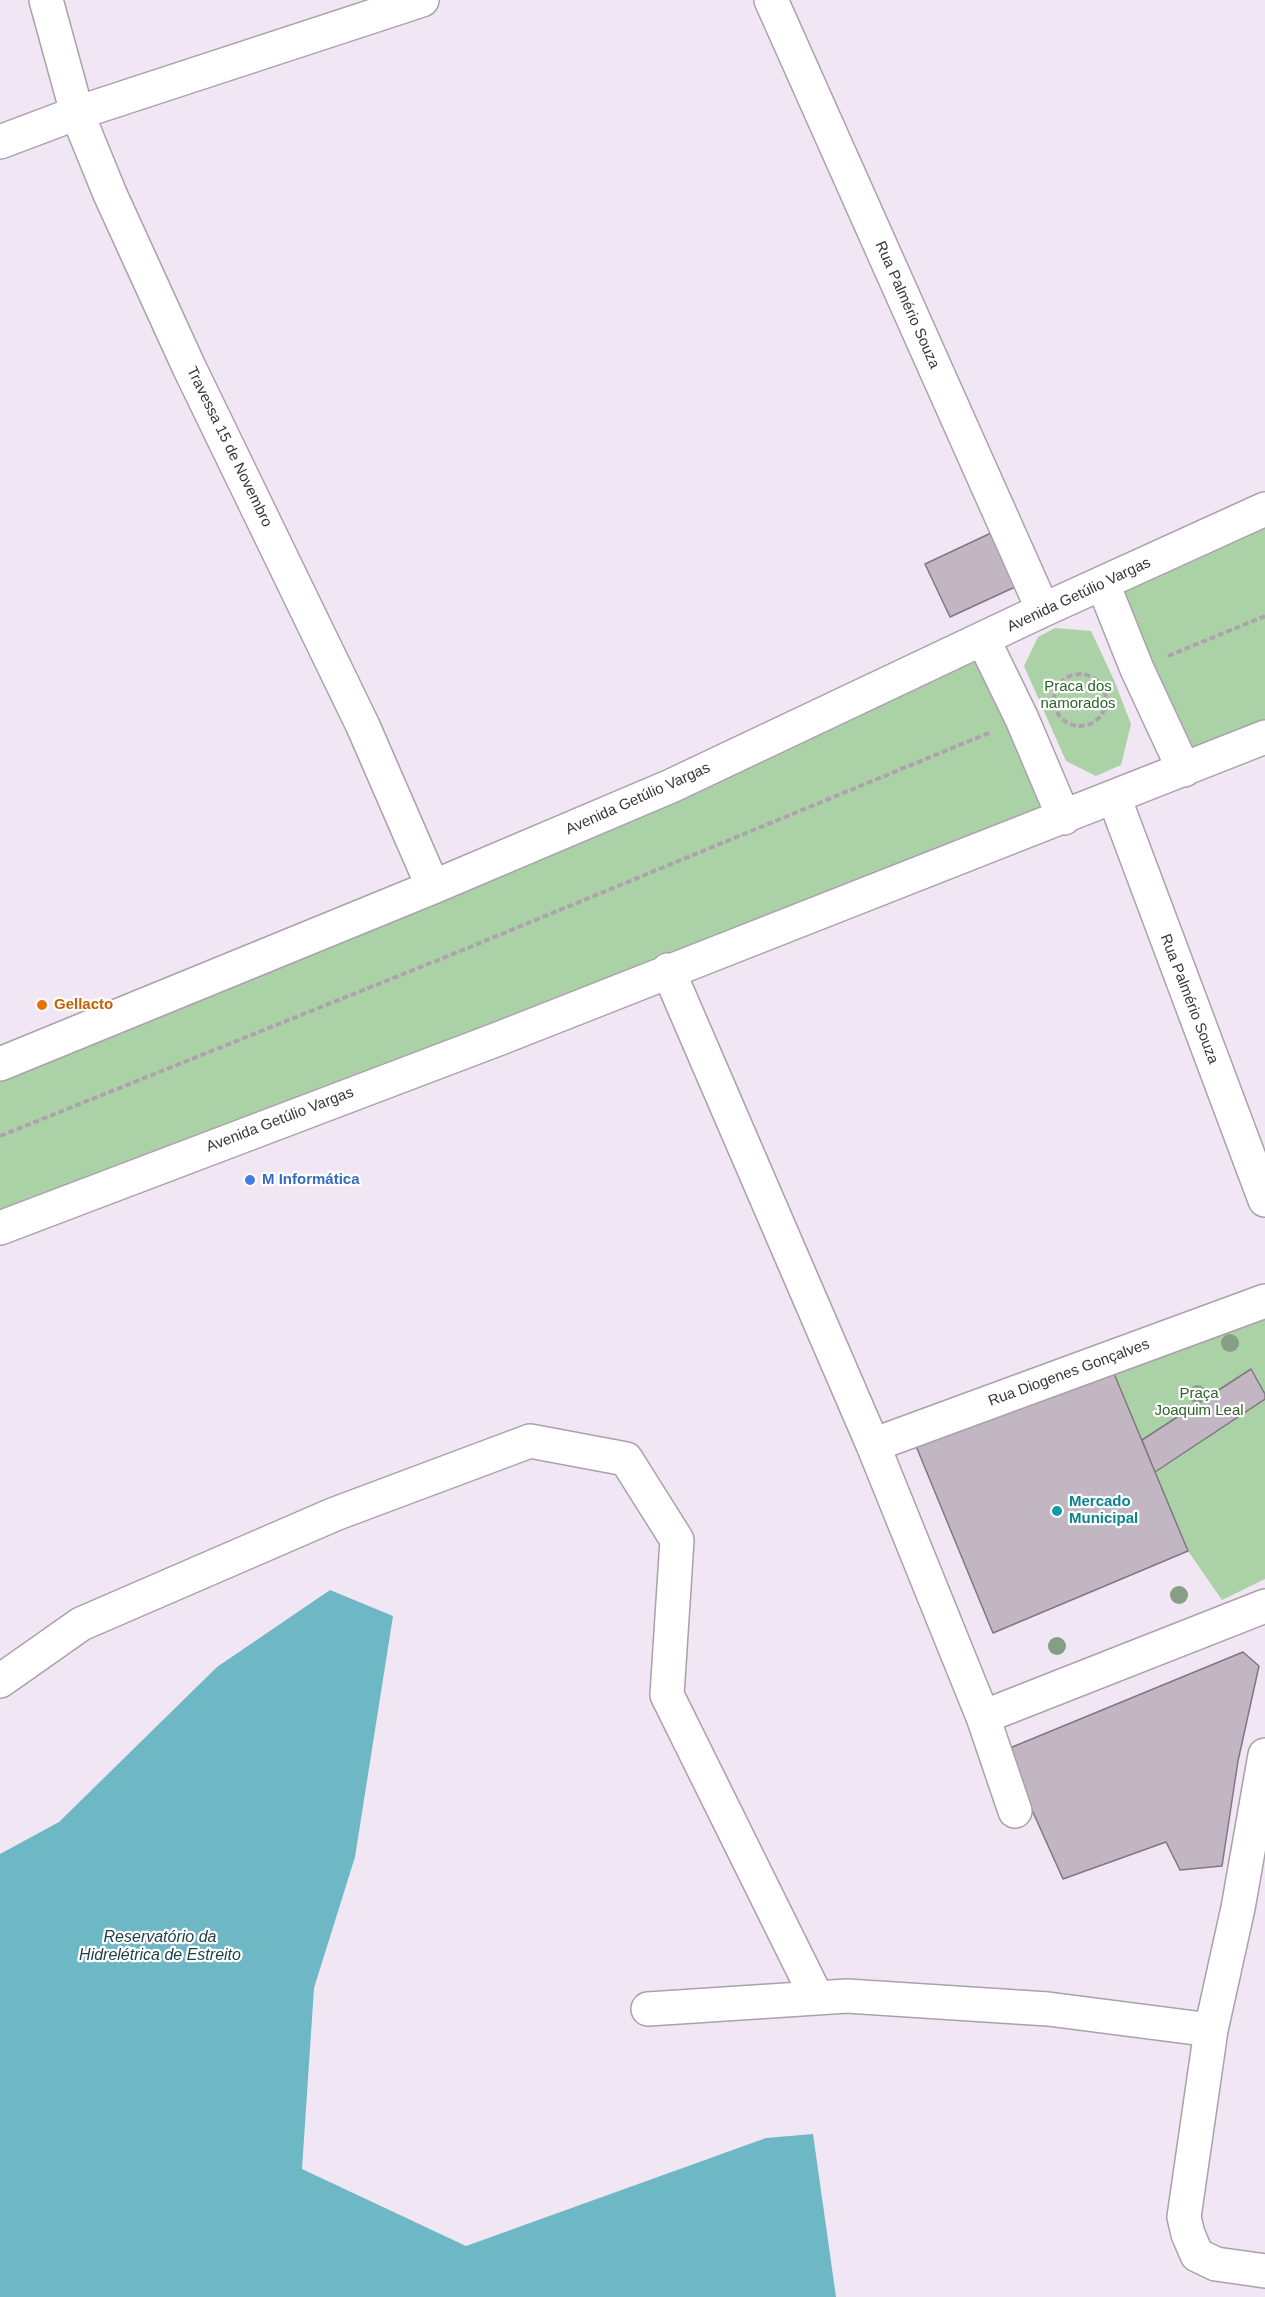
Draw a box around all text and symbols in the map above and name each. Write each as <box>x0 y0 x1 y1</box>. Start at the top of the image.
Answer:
street label: Rua Palmério Souza <box>871 239 943 371</box>
street label: Travessa 15 de Novembro <box>182 364 276 530</box>
street label: Avenida Getúlio Vargas <box>1004 554 1154 636</box>
park label: Praca dos namorados <box>1040 678 1116 713</box>
street label: Avenida Getúlio Vargas <box>563 759 713 839</box>
street label: Rua Palmério Souza <box>1156 932 1222 1066</box>
place label: Gellacto <box>54 996 113 1014</box>
marker: Gellacto <box>35 998 49 1012</box>
street label: Avenida Getúlio Vargas <box>204 1084 356 1156</box>
place label: M Informática <box>262 1171 360 1189</box>
marker: M Informática <box>243 1173 257 1187</box>
street label: Rua Diogenes Gonçalves <box>986 1335 1152 1411</box>
park label: Praça Joaquim Leal <box>1154 1385 1244 1420</box>
place label: Mercado Municipal <box>1069 1493 1138 1528</box>
marker: Mercado Municipal <box>1050 1504 1064 1518</box>
water label: Reservatório da Hidrelétrica de Estreito <box>79 1928 241 1966</box>

